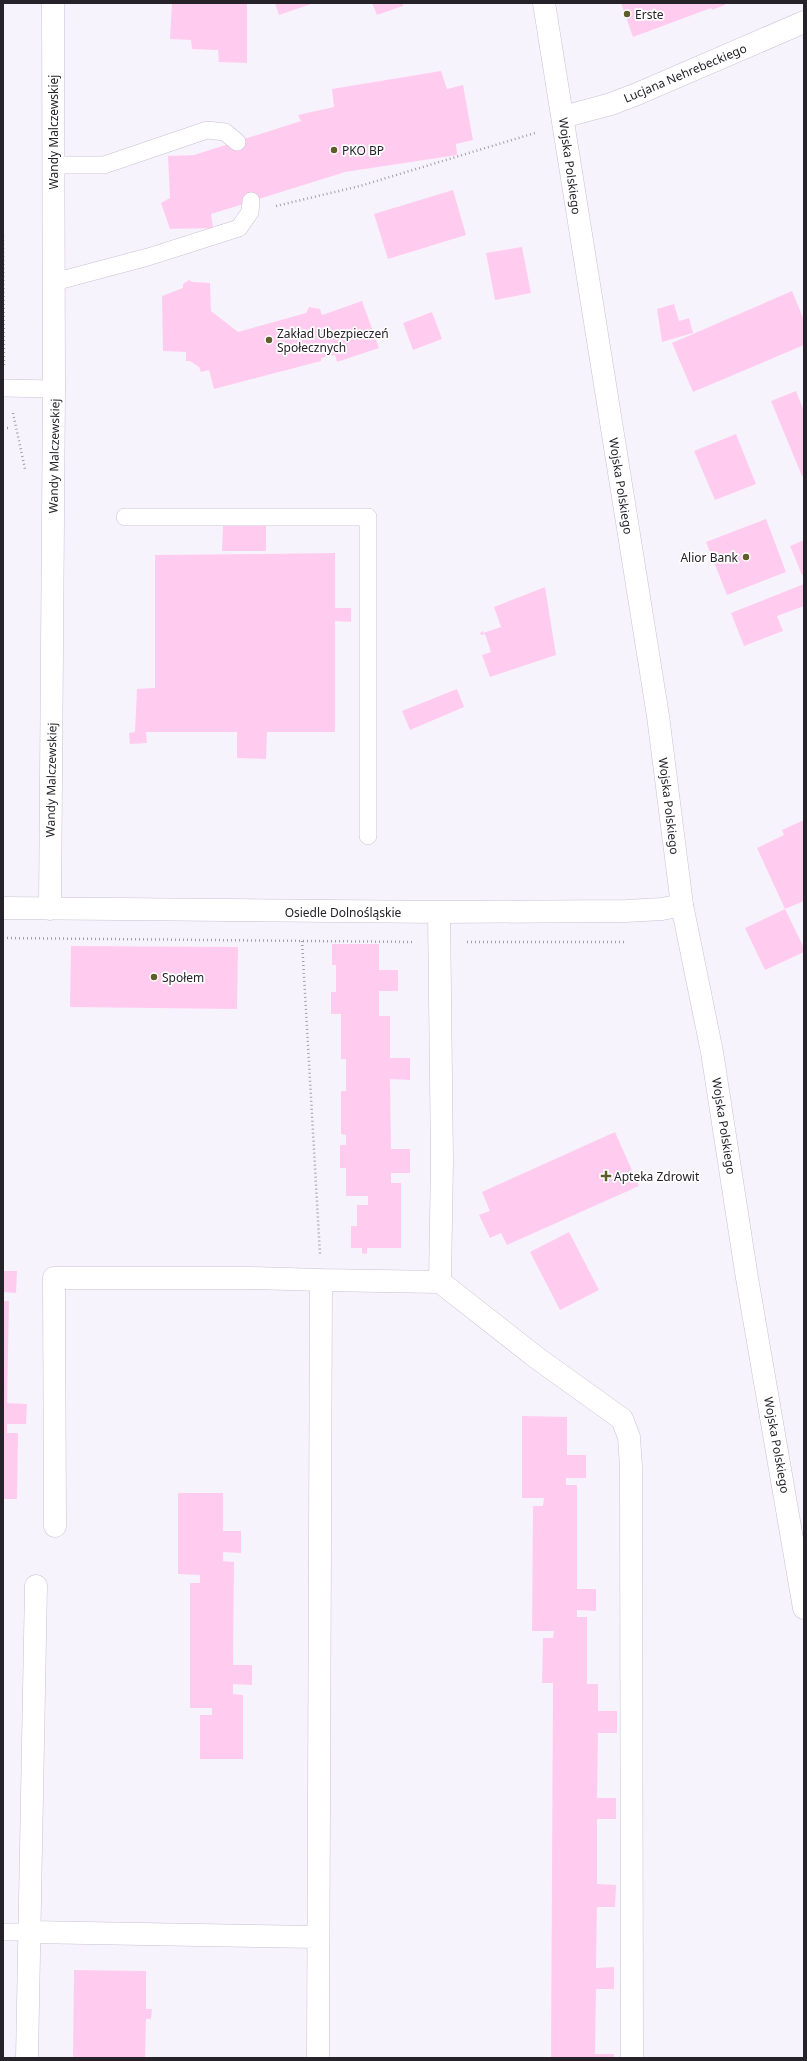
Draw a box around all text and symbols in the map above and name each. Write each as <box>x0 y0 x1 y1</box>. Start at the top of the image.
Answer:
place label: Erste <box>635 6 664 23</box>
marker: Erste <box>622 9 632 19</box>
street label: Lucjana Nehrebeckiego <box>621 39 749 107</box>
street label: Wandy Malczewskiej <box>45 75 62 189</box>
street label: Wojska Polskiego <box>555 117 585 215</box>
place label: PKO BP <box>342 142 384 159</box>
marker: PKO BP <box>329 145 339 155</box>
place label: Zakład Ubezpieczeń Społecznych <box>277 325 389 356</box>
marker: Zakład Ubezpieczeń Społecznych <box>264 335 274 345</box>
street label: Wandy Malczewskiej <box>44 398 64 514</box>
street label: Wojska Polskiego <box>605 436 637 536</box>
place label: Alior Bank <box>680 549 739 566</box>
marker: Alior Bank <box>741 552 751 562</box>
street label: Wandy Malczewskiej <box>41 722 61 838</box>
street label: Wojska Polskiego <box>655 757 683 855</box>
street label: Osiedle Dolnośląskie <box>285 904 402 921</box>
place label: Społem <box>162 969 204 986</box>
marker: Społem <box>149 972 159 982</box>
street label: Wojska Polskiego <box>708 1076 740 1176</box>
place label: Apteka Zdrowit <box>614 1168 700 1185</box>
marker: Apteka Zdrowit <box>601 1171 611 1181</box>
street label: Wojska Polskiego <box>760 1395 794 1495</box>

